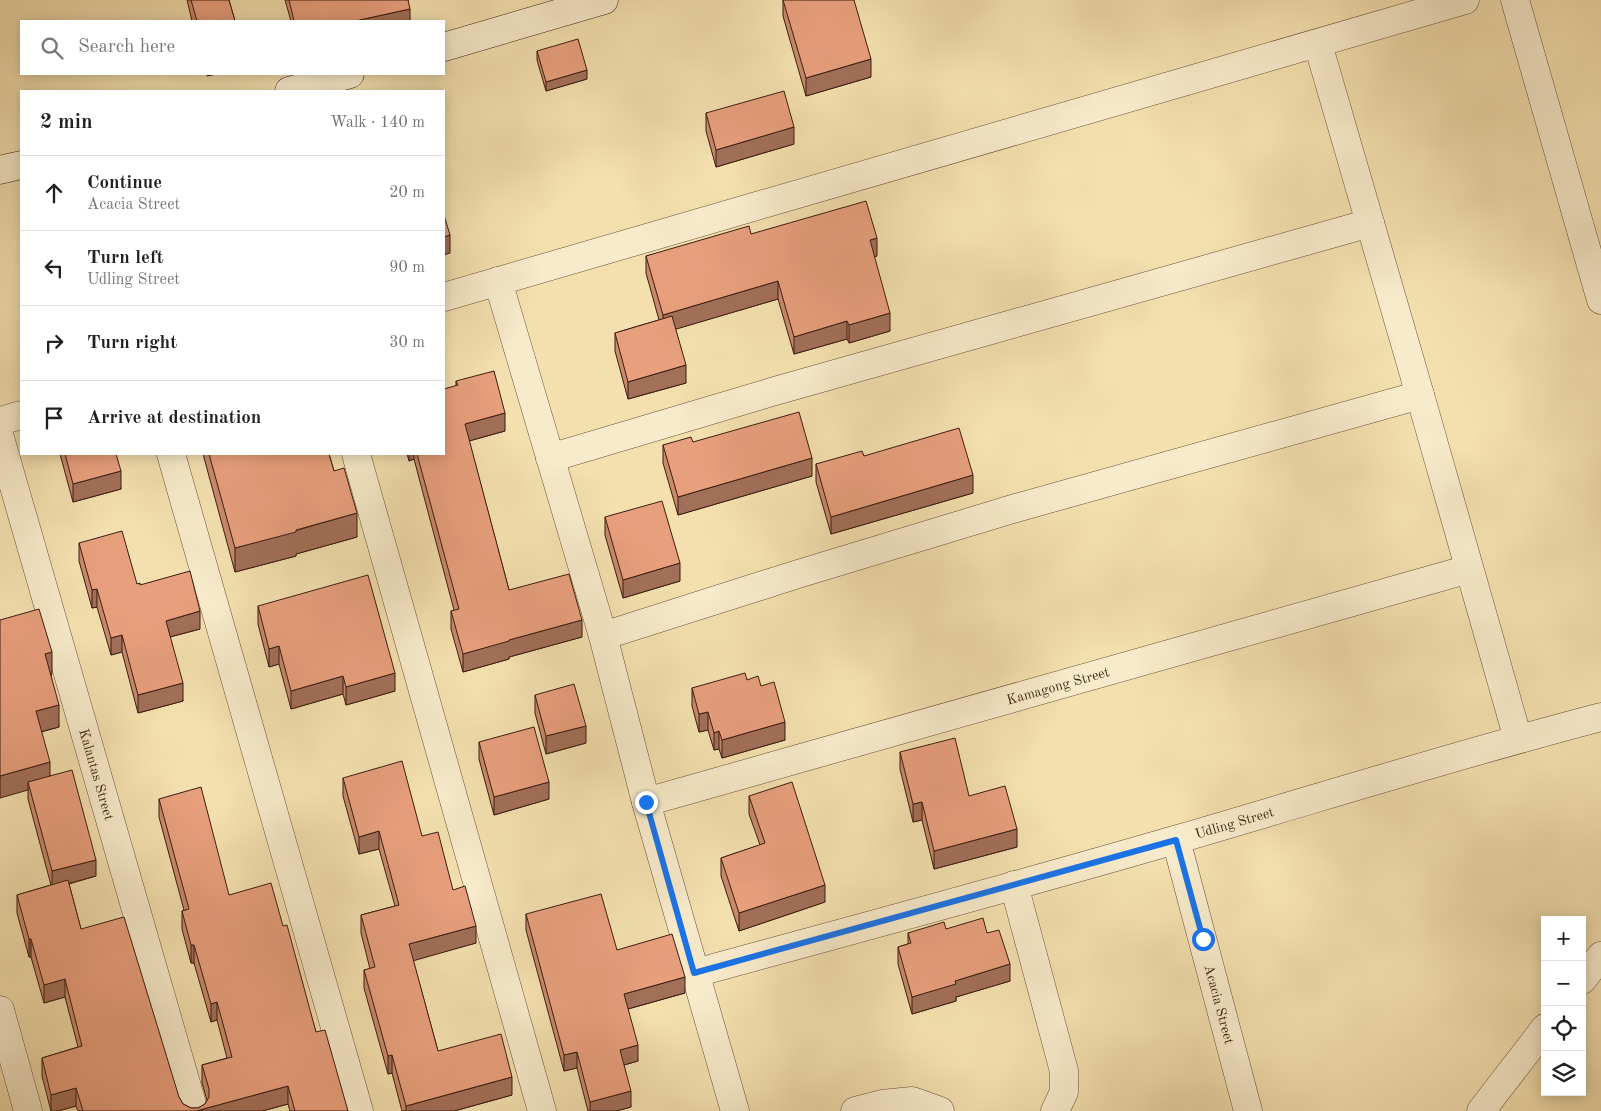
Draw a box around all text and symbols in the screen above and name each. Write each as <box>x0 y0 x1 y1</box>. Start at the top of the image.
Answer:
search box <box>20 20 445 75</box>
icon: search <box>38 34 66 62</box>
text: Search here <box>78 38 175 57</box>
text: 2 min <box>40 112 93 133</box>
text: Walk · 140 m <box>330 115 425 131</box>
text: Continue <box>87 174 162 193</box>
icon: ahead <box>40 179 68 207</box>
text: 20 m <box>389 185 425 201</box>
text: Acacia Street <box>87 197 180 213</box>
text: Turn left <box>87 249 164 268</box>
icon: left <box>40 254 68 282</box>
text: 90 m <box>389 260 425 276</box>
text: Udling Street <box>87 272 180 288</box>
icon: right <box>40 329 68 357</box>
text: Turn right <box>87 334 177 353</box>
text: 30 m <box>389 335 425 351</box>
icon: arrive <box>40 404 68 432</box>
text: Arrive at destination <box>87 409 261 428</box>
street label: Kamagong Street <box>1005 665 1111 708</box>
street label: Kalantas Street <box>76 727 116 822</box>
route end <box>635 791 658 814</box>
street label: Udling Street <box>1194 805 1276 842</box>
map controls <box>1541 916 1586 1096</box>
button: + <box>1541 916 1586 961</box>
route start <box>1192 928 1215 951</box>
button: − <box>1541 961 1586 1006</box>
street label: Acacia Street <box>1201 963 1236 1046</box>
button: locate <box>1541 1006 1586 1051</box>
button: layers <box>1541 1051 1586 1096</box>

